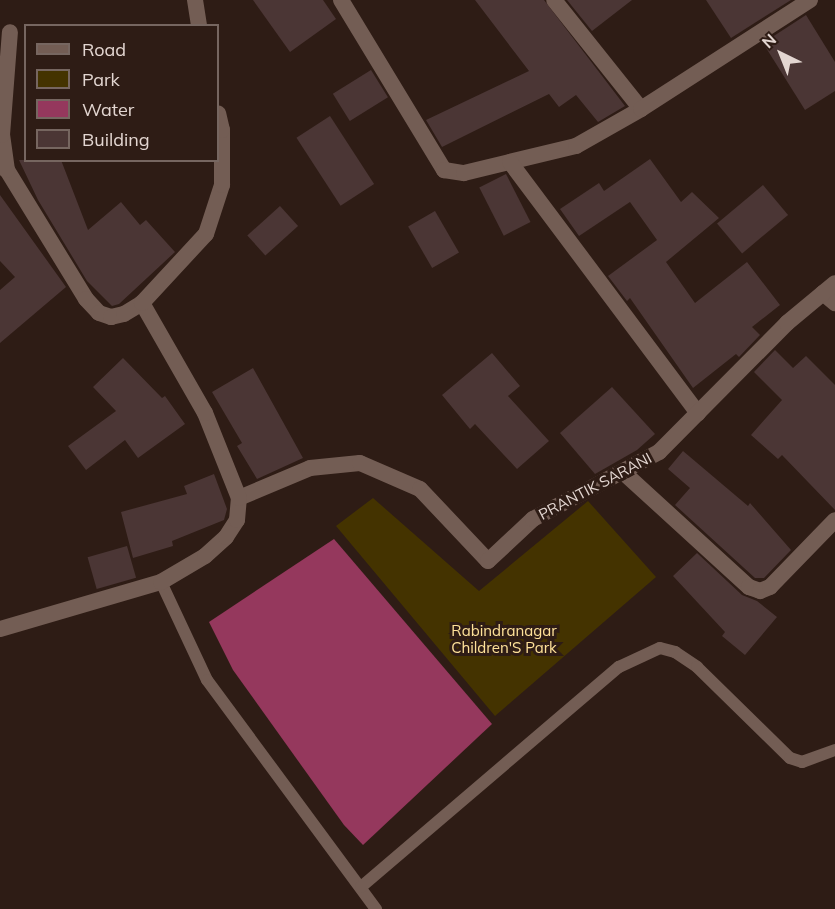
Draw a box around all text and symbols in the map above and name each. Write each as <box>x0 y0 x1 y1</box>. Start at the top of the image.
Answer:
legend <box>24 24 219 162</box>
north arrow <box>751 24 811 84</box>
text: N <box>757 29 780 52</box>
text: Road <box>82 38 126 61</box>
text: Park <box>82 68 120 91</box>
text: Water <box>82 98 134 121</box>
text: Building <box>82 128 150 151</box>
street label: PRANTIK SARANI <box>535 449 655 523</box>
park label: Rabindranagar Children'S Park <box>451 621 557 656</box>

